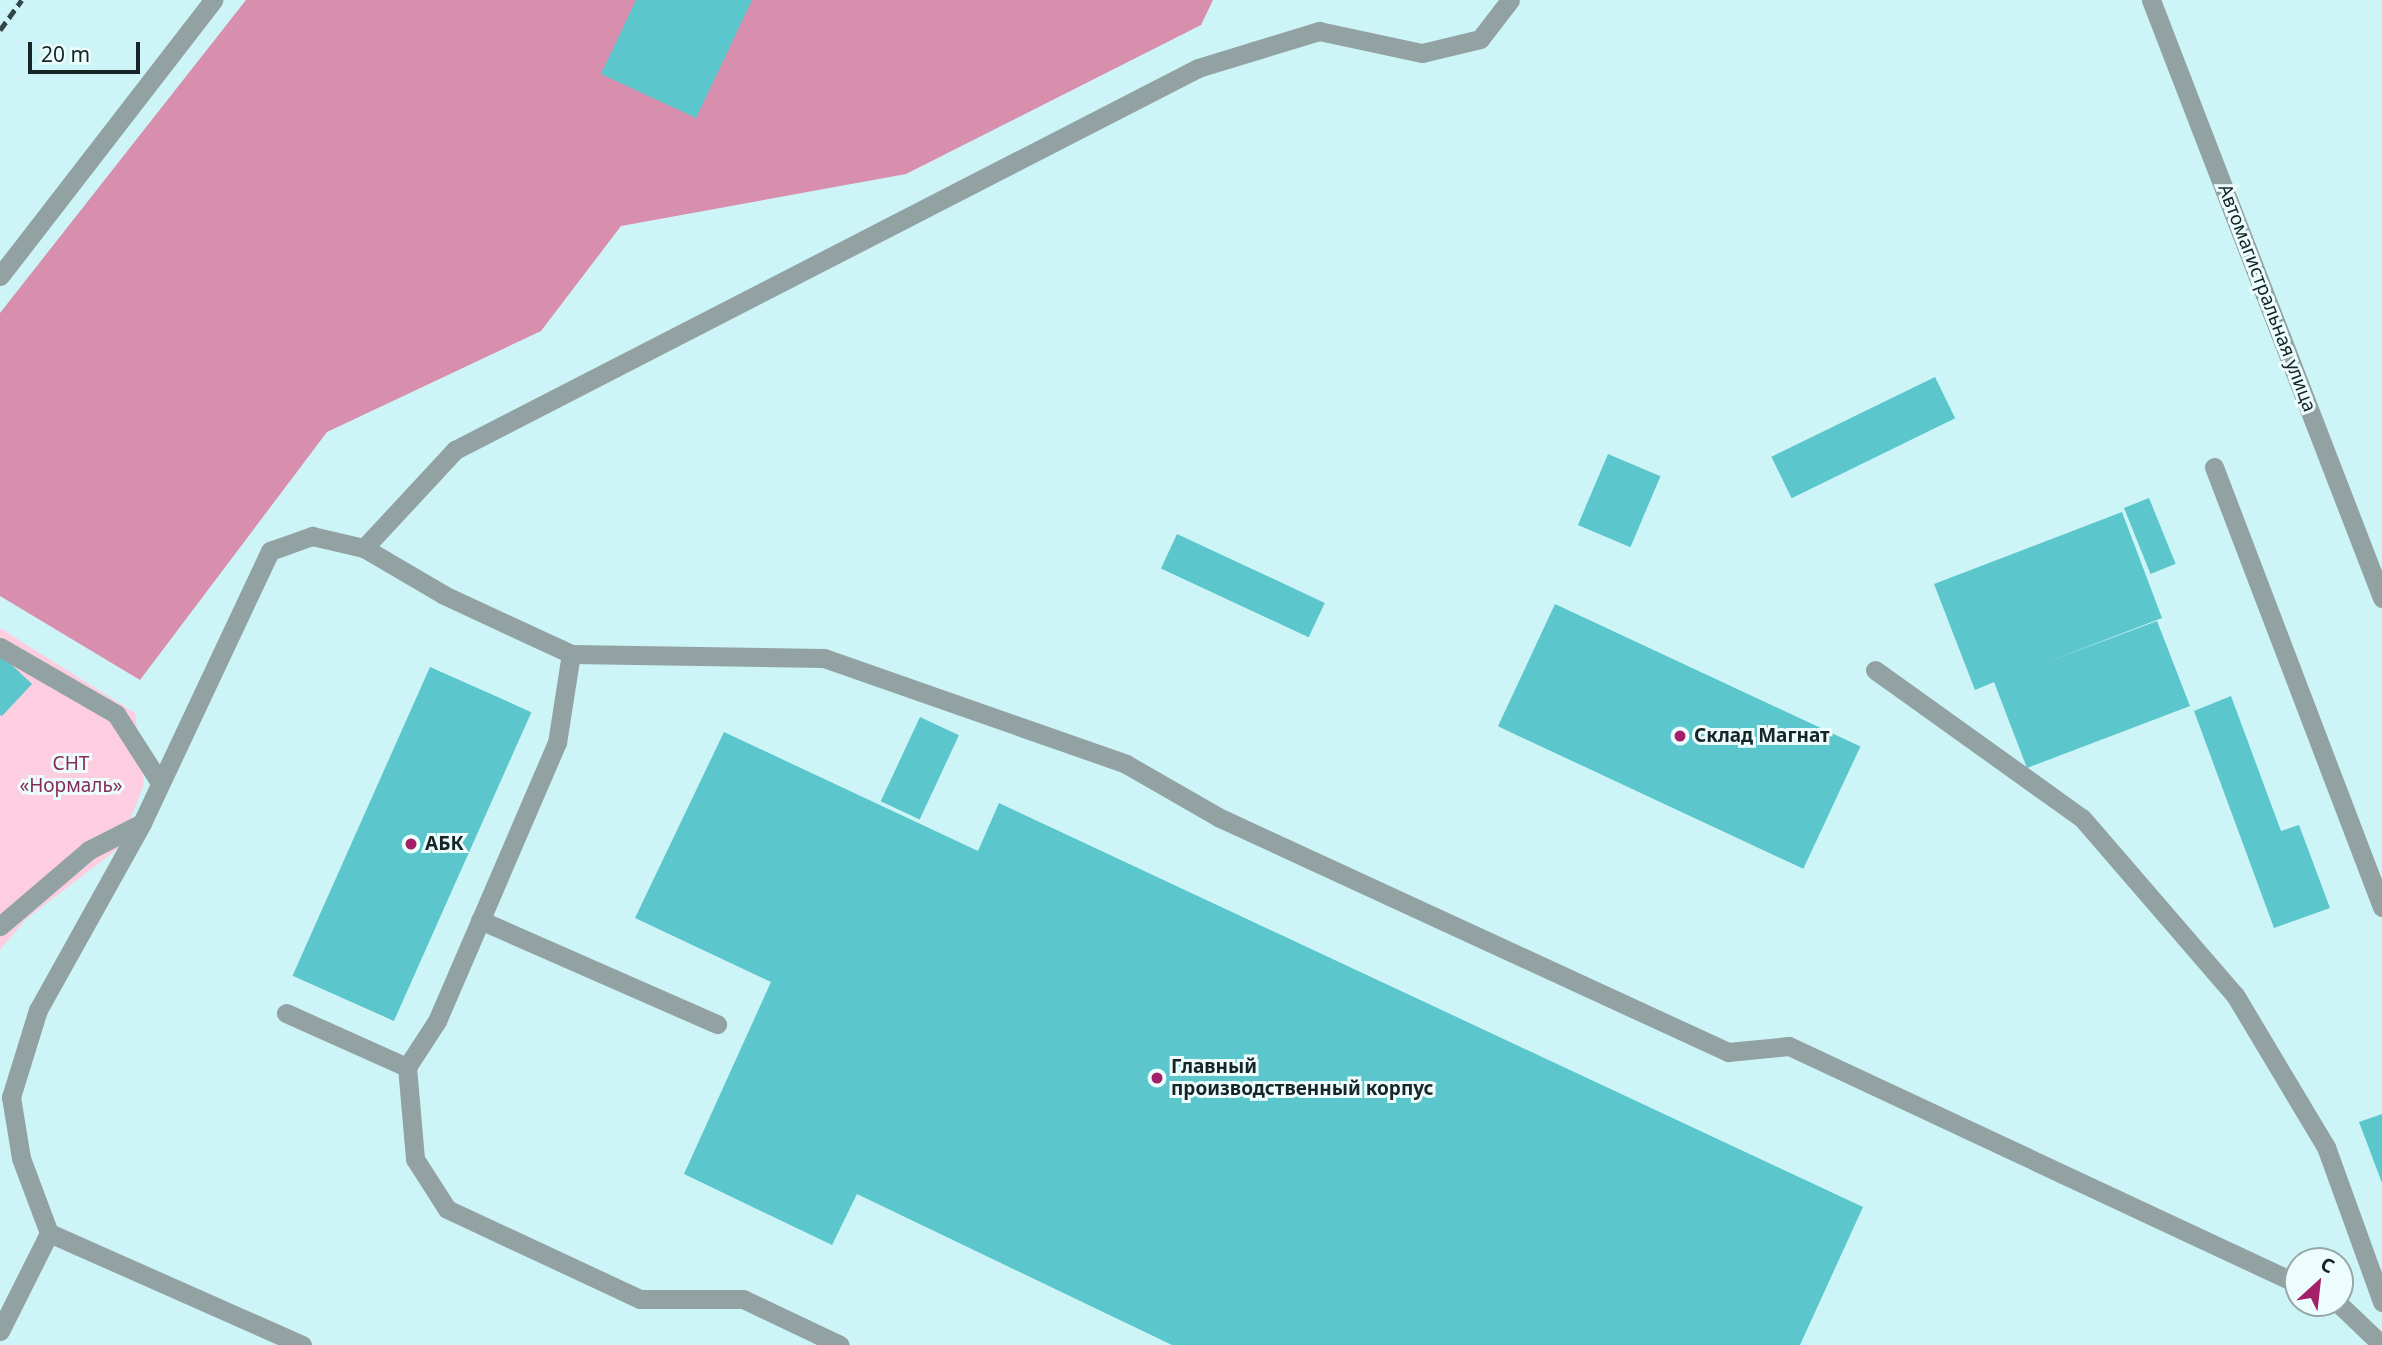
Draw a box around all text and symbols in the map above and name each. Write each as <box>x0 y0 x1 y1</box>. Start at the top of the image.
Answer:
scale bar <box>32 28 144 72</box>
text: 20 m <box>41 40 90 68</box>
street label: Автомагистральная улица <box>2213 181 2321 415</box>
place label: Склад Магнат <box>1694 725 1830 747</box>
marker: Склад Магнат <box>1672 728 1688 744</box>
park label: СНТ «Нормаль» <box>20 753 122 797</box>
place label: АБК <box>425 833 464 855</box>
marker: АБК <box>403 836 419 852</box>
place label: Главный производственный корпус <box>1171 1056 1433 1100</box>
marker: Главный производственный корпус <box>1149 1070 1165 1086</box>
north arrow <box>2284 1247 2354 1317</box>
text: С <box>2316 1251 2339 1279</box>

